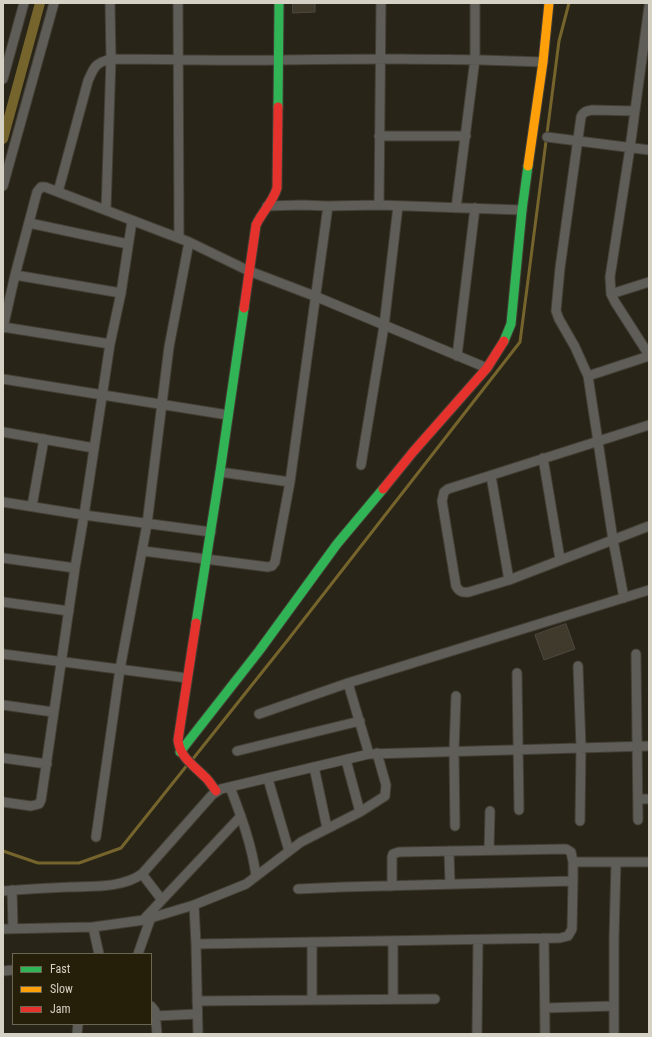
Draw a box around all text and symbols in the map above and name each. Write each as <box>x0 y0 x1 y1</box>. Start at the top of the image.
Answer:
legend <box>12 953 152 1025</box>
text: Fast <box>50 962 70 976</box>
text: Slow <box>50 982 73 996</box>
text: Jam <box>50 1002 71 1016</box>

